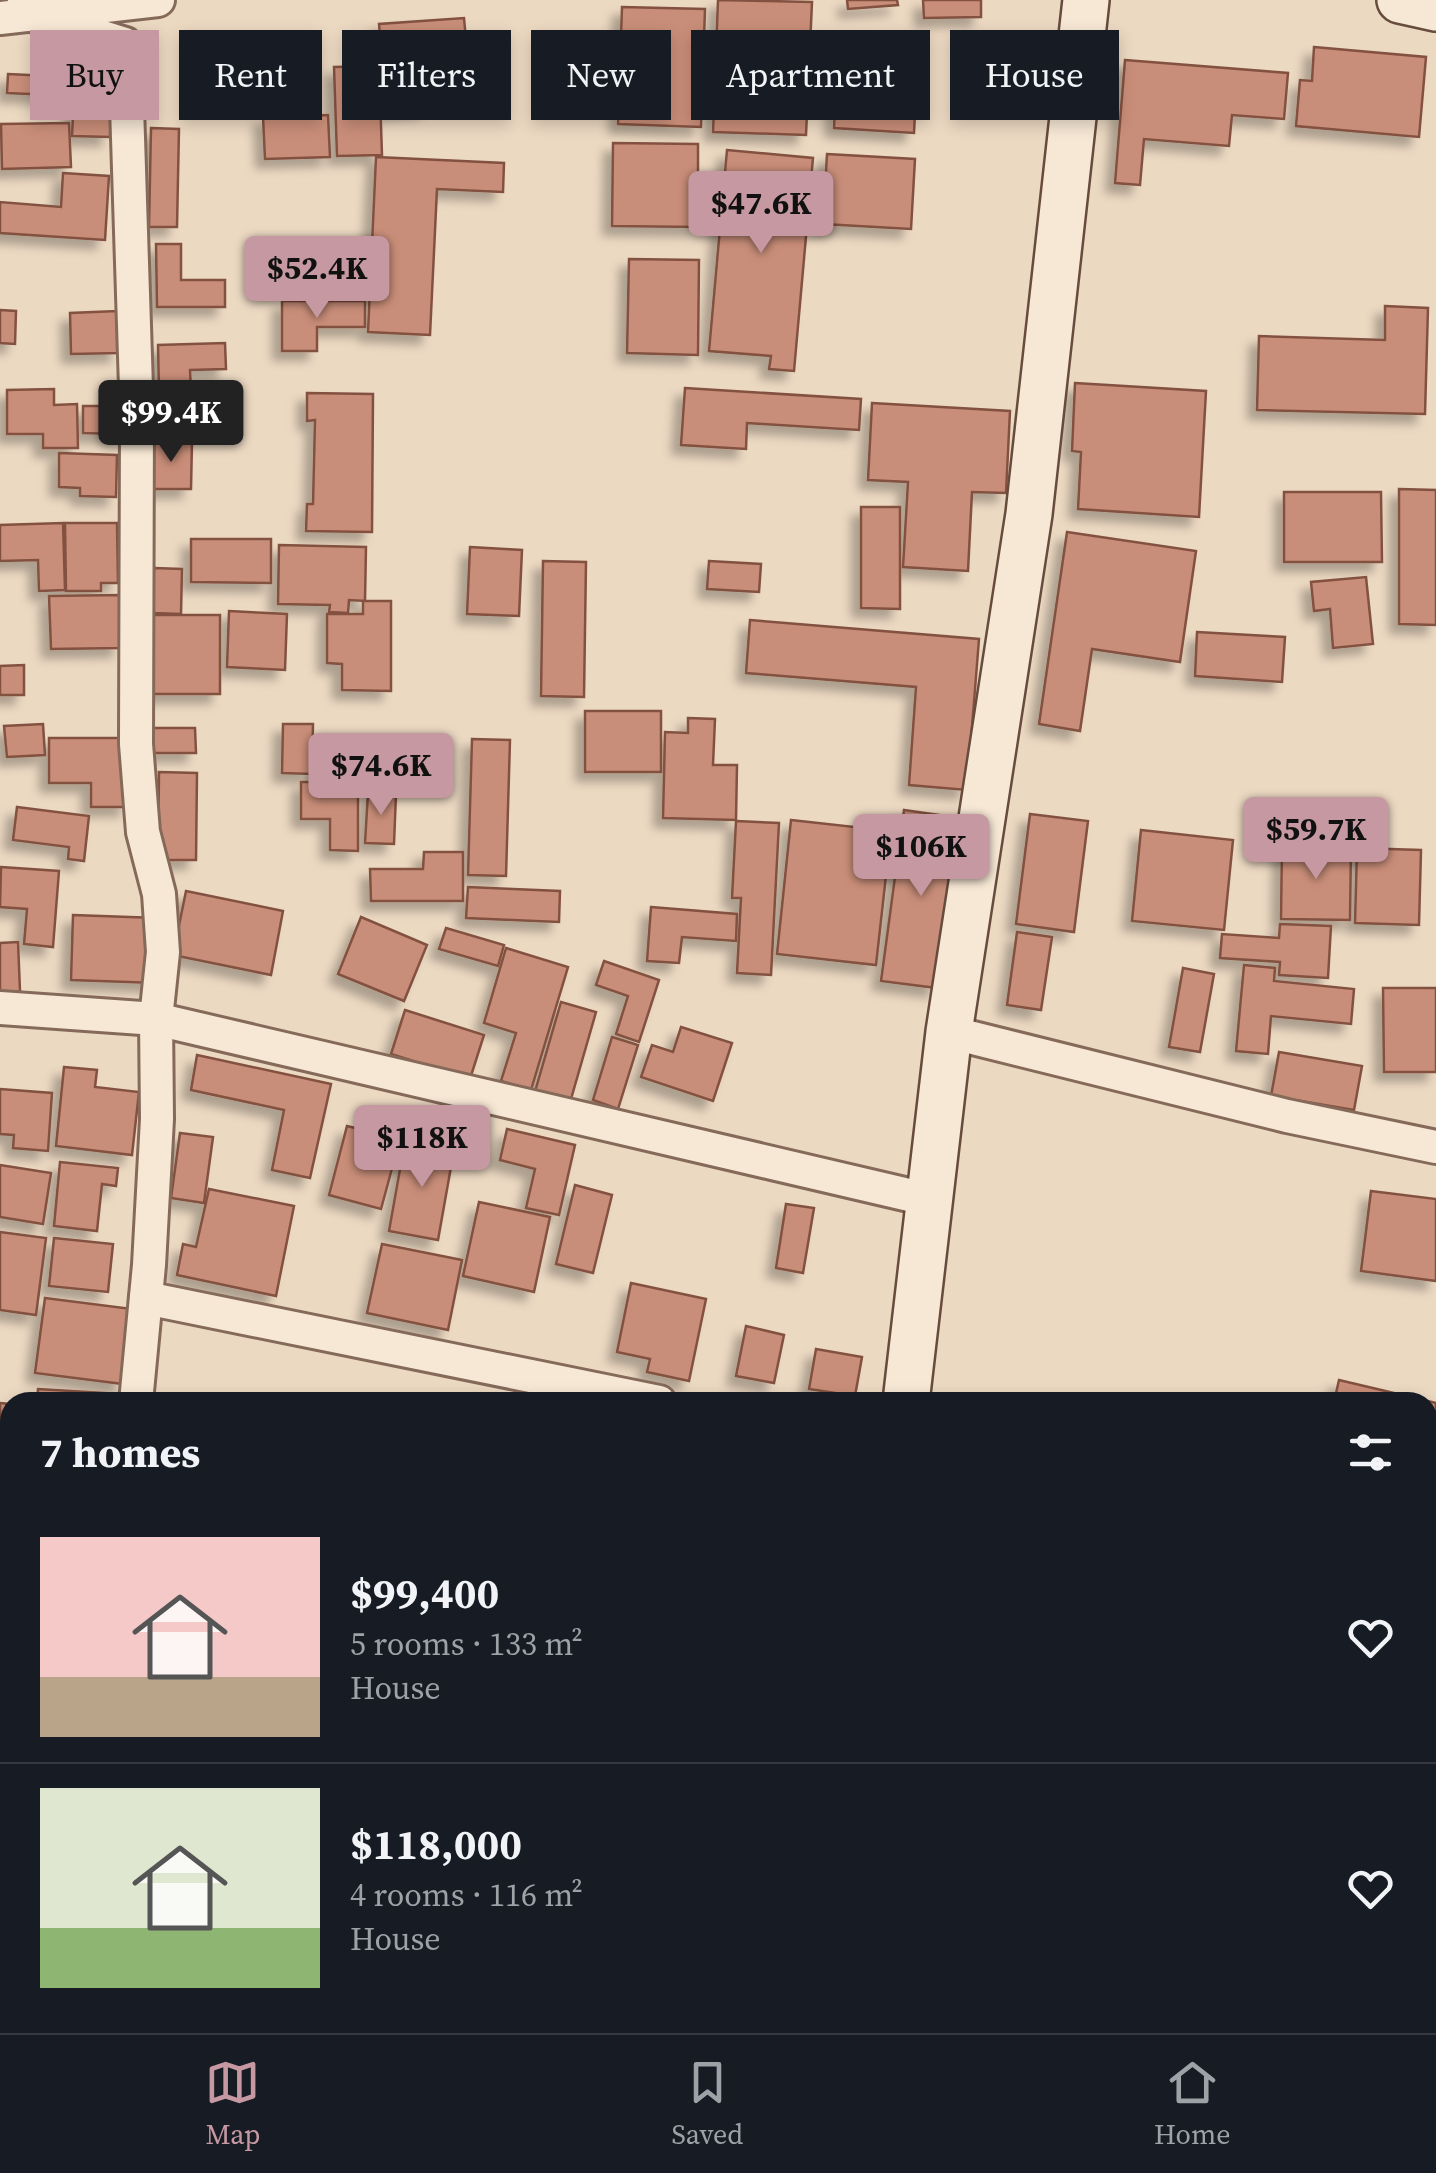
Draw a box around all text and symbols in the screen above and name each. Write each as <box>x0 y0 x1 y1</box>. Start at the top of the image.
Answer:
chip: Buy <box>30 30 159 120</box>
chip: Rent <box>179 30 322 120</box>
chip: Filters <box>342 30 511 120</box>
chip: New <box>531 30 671 120</box>
chip: Apartment <box>691 30 930 120</box>
chip: House <box>950 30 1119 120</box>
pin: $47.6K <box>680 171 842 256</box>
text: $47.6K <box>710 181 812 225</box>
pin: $52.4K <box>236 236 398 321</box>
text: $52.4K <box>266 246 368 290</box>
pin: $99.4K <box>90 380 252 465</box>
text: $99.4K <box>120 390 222 434</box>
pin: $74.6K <box>300 733 462 818</box>
text: $74.6K <box>330 743 432 787</box>
pin: $59.7K <box>1235 797 1397 882</box>
text: $59.7K <box>1265 807 1367 851</box>
pin: $106K <box>851 814 991 899</box>
text: $106K <box>875 824 967 868</box>
pin: $118K <box>352 1105 492 1190</box>
text: $118K <box>376 1115 468 1159</box>
text: 7 homes <box>40 1423 200 1481</box>
icon: filters <box>1343 1425 1398 1480</box>
text: $99,400 <box>350 1564 499 1622</box>
icon: home <box>120 1577 240 1697</box>
icon: heart <box>1343 1610 1398 1665</box>
text: 5 rooms · 133 m² <box>350 1622 583 1666</box>
text: House <box>350 1666 441 1710</box>
text: $118,000 <box>350 1815 522 1873</box>
icon: home <box>120 1828 240 1948</box>
icon: heart <box>1343 1861 1398 1916</box>
text: 4 rooms · 116 m² <box>350 1873 583 1917</box>
text: House <box>350 1917 441 1961</box>
tab: Map <box>205 2055 260 2153</box>
tab: Saved <box>671 2055 743 2153</box>
tab: Home <box>1154 2055 1231 2153</box>

